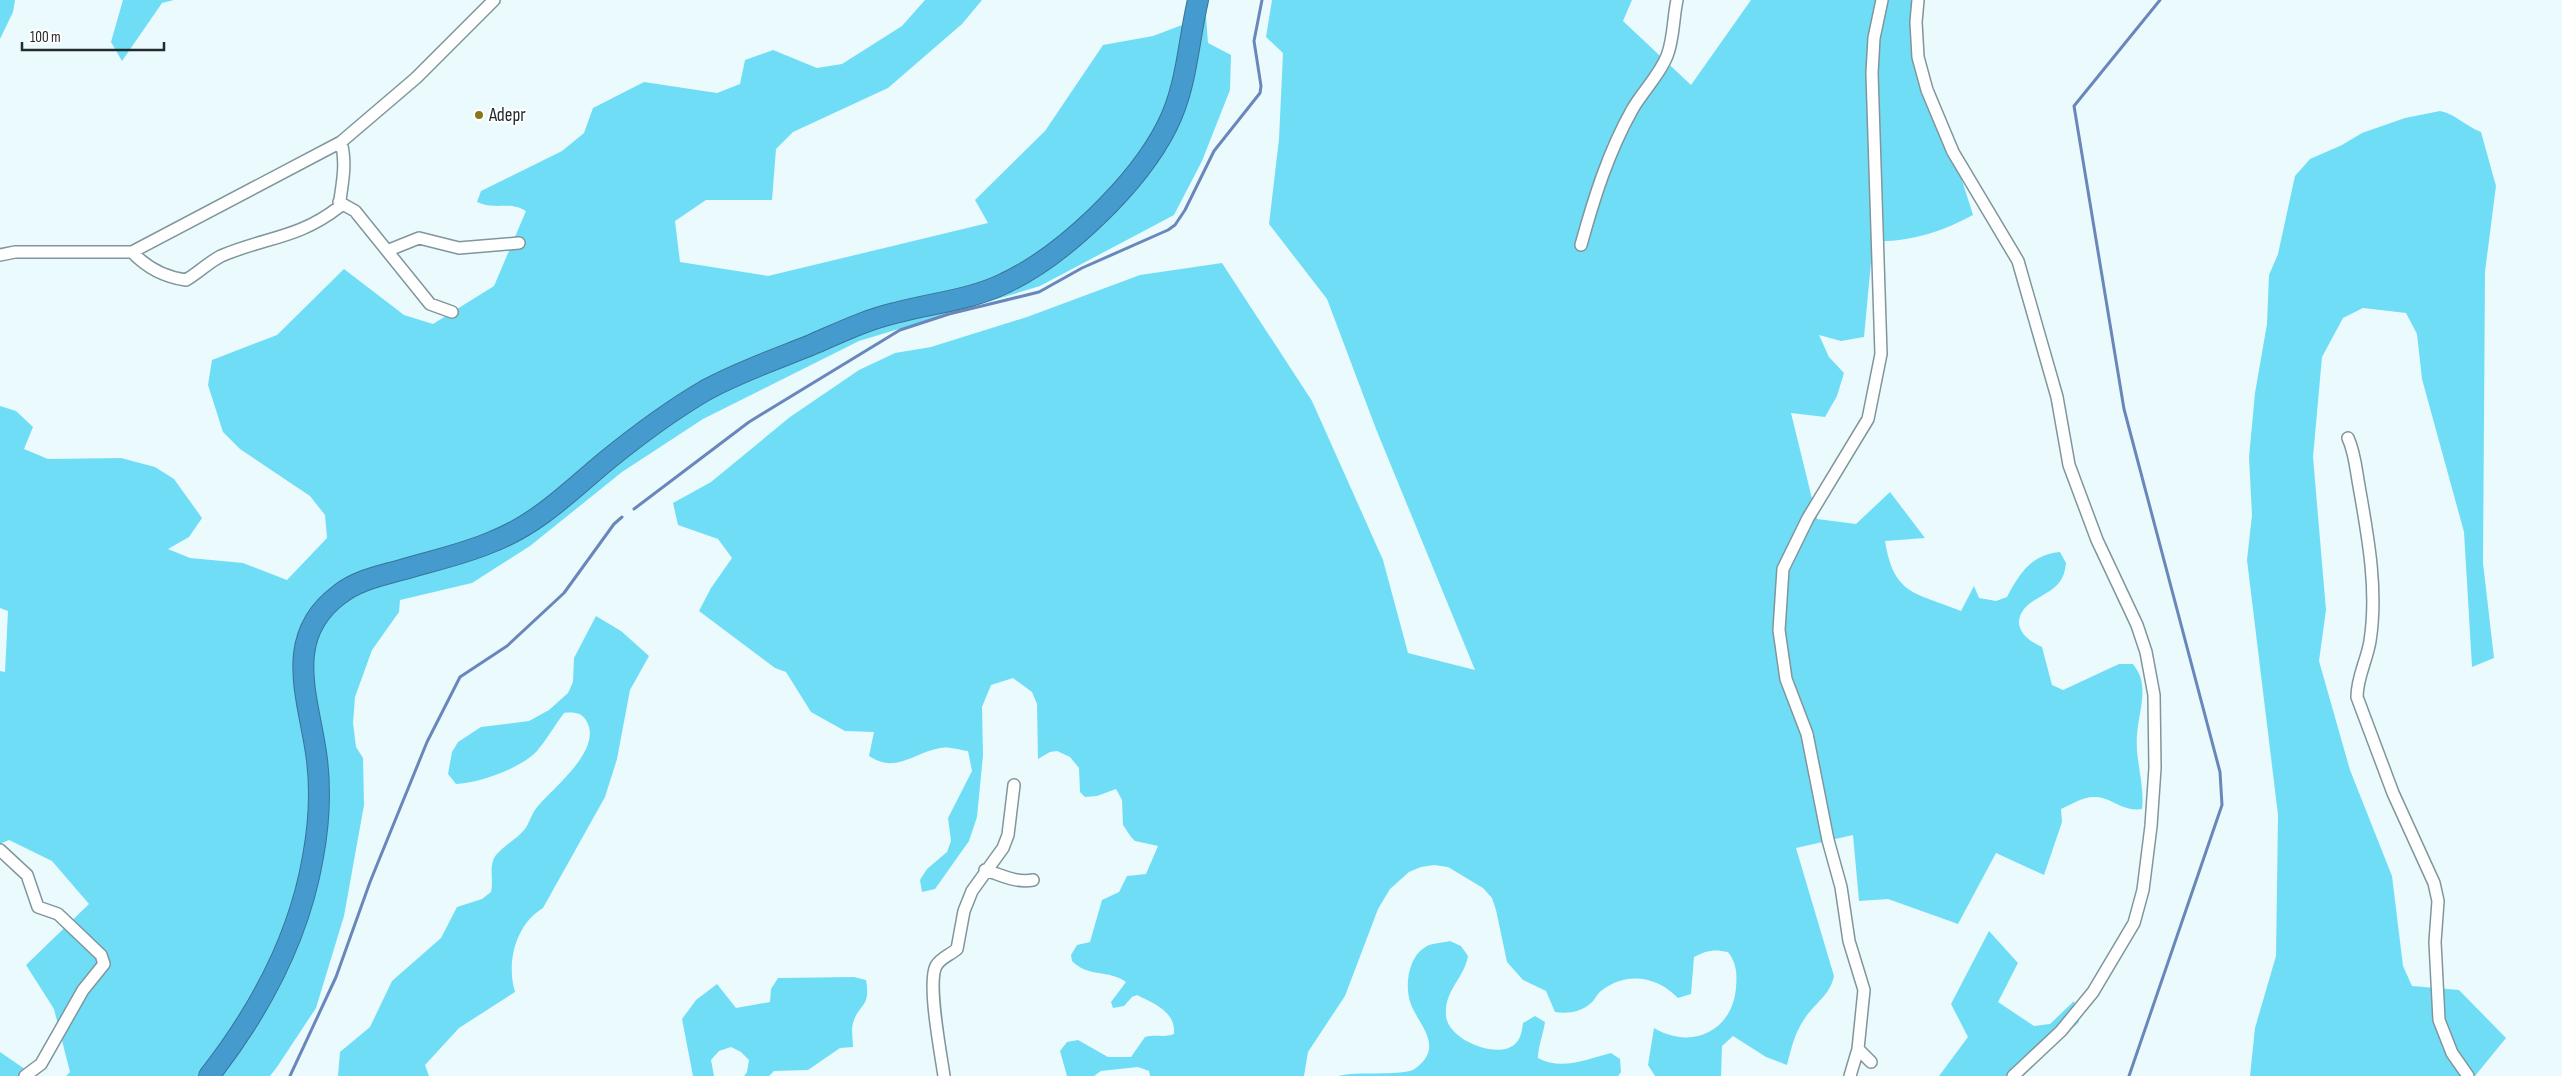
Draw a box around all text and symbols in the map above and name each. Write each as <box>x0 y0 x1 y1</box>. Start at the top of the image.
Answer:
scale bar <box>22 20 165 52</box>
text: 100 m <box>30 28 61 47</box>
place label: Adepr <box>488 104 526 127</box>
marker: Adepr <box>473 109 485 121</box>

